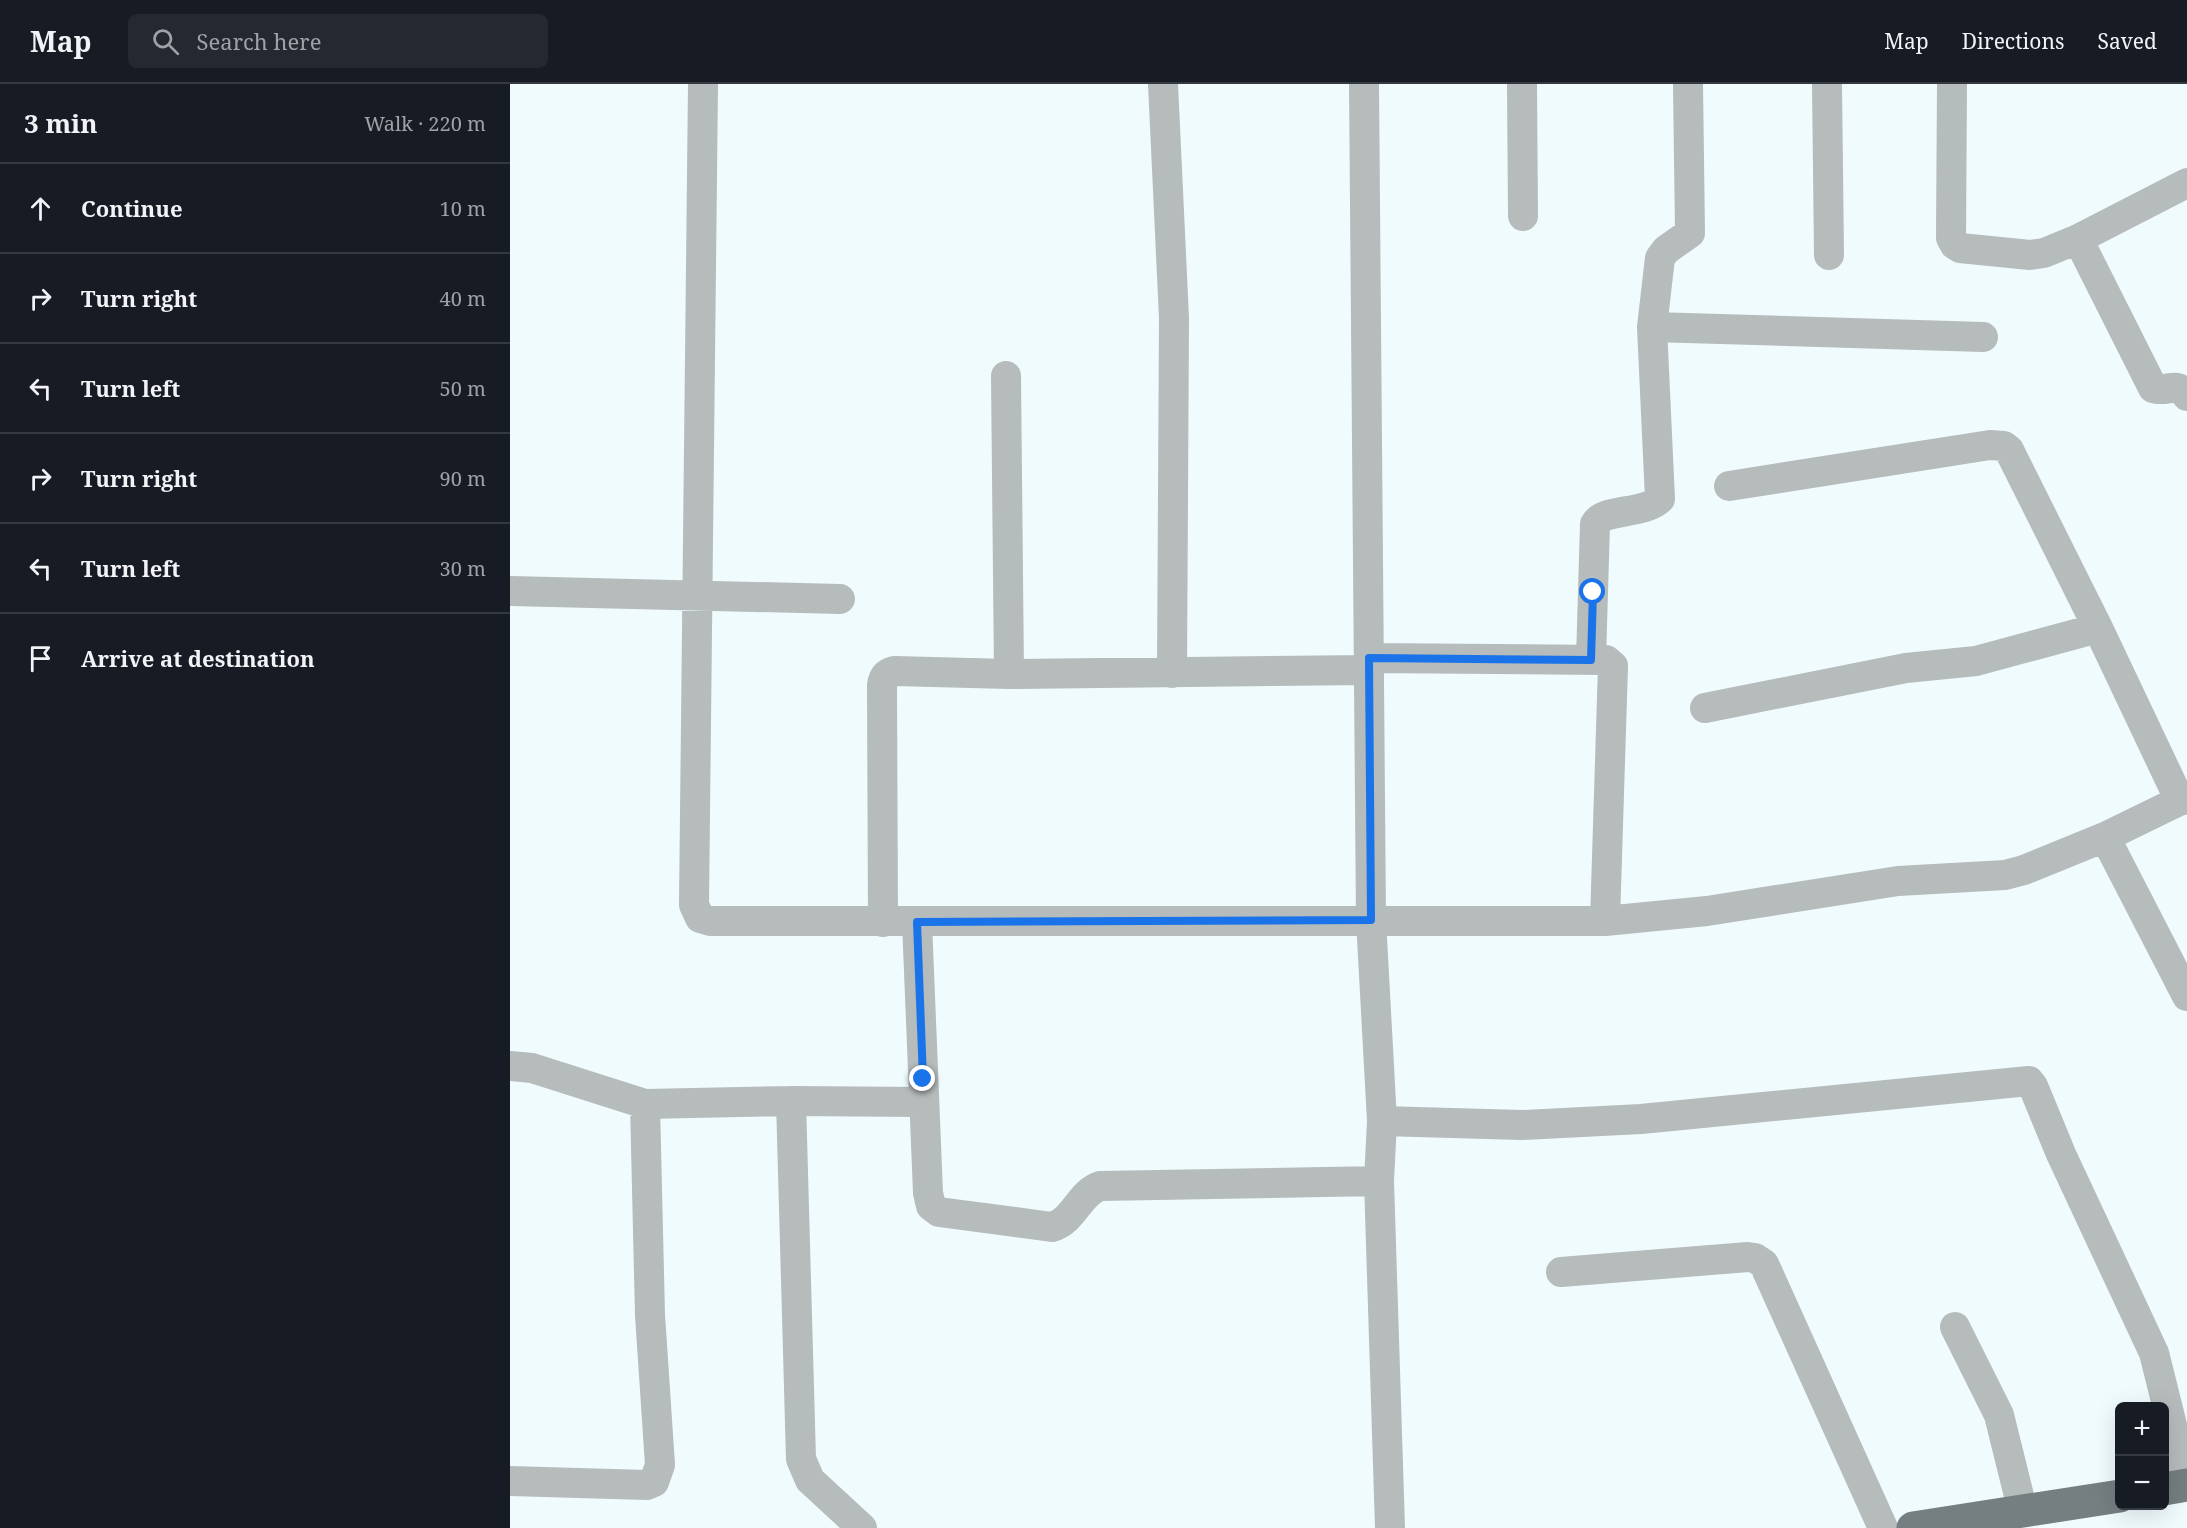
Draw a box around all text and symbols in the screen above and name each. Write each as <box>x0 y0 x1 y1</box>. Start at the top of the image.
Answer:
search box <box>128 14 548 68</box>
text: Map <box>30 22 92 60</box>
icon: search <box>149 25 182 58</box>
text: Search here <box>197 26 321 56</box>
text: Map <box>1884 27 1929 55</box>
text: Directions <box>1962 27 2064 55</box>
text: Saved <box>2097 27 2157 55</box>
text: 3 min <box>24 105 98 141</box>
text: Walk · 220 m <box>364 110 486 137</box>
icon: ahead <box>24 192 57 225</box>
text: Continue <box>81 193 183 223</box>
text: 10 m <box>440 195 486 222</box>
icon: right <box>24 282 57 315</box>
text: Turn right <box>81 283 197 313</box>
text: 40 m <box>440 285 486 312</box>
icon: left <box>24 372 57 405</box>
text: Turn left <box>81 373 180 403</box>
text: 50 m <box>440 375 486 402</box>
icon: right <box>24 462 57 495</box>
text: Turn right <box>81 463 197 493</box>
text: 90 m <box>440 465 486 492</box>
icon: left <box>24 552 57 585</box>
text: Turn left <box>81 553 180 583</box>
text: 30 m <box>440 555 486 582</box>
route start <box>1579 578 1605 604</box>
icon: arrive <box>24 642 57 675</box>
text: Arrive at destination <box>81 643 315 673</box>
route end <box>909 1065 935 1091</box>
map controls <box>2115 1402 2169 1510</box>
button: + <box>2115 1402 2169 1456</box>
button: − <box>2115 1456 2169 1510</box>

